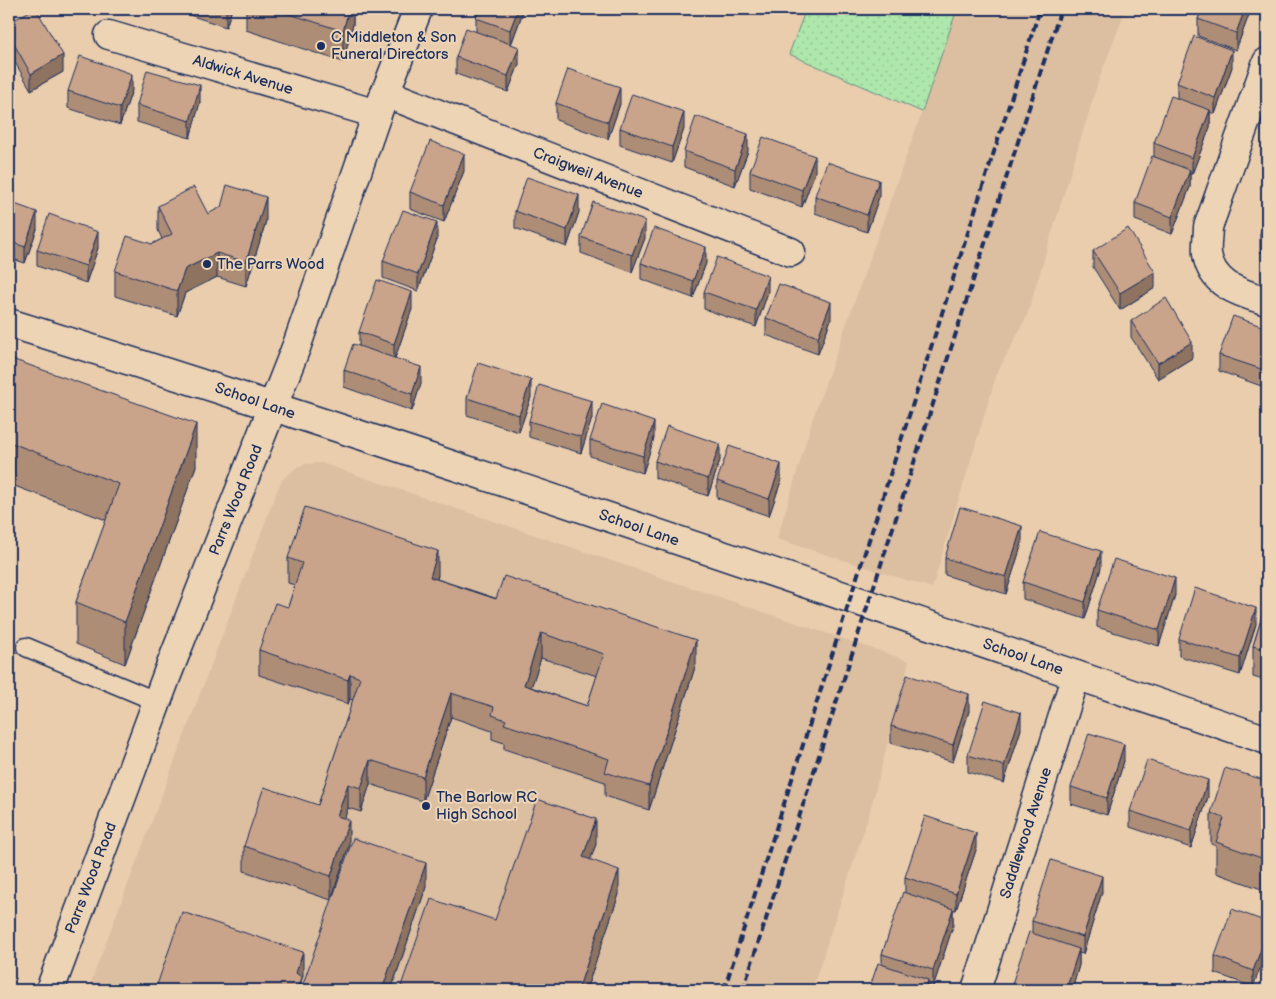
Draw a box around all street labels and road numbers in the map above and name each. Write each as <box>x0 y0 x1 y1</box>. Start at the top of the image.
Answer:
street label: Aldwick Avenue <box>191 51 295 99</box>
street label: Craigweil Avenue <box>530 143 646 203</box>
street label: School Lane <box>212 378 298 424</box>
street label: Parrs Wood Road <box>205 442 267 558</box>
street label: School Lane <box>596 505 682 551</box>
street label: School Lane <box>980 634 1066 680</box>
street label: Saddlewood Avenue <box>996 765 1056 901</box>
street label: Parrs Wood Road <box>61 820 121 936</box>

